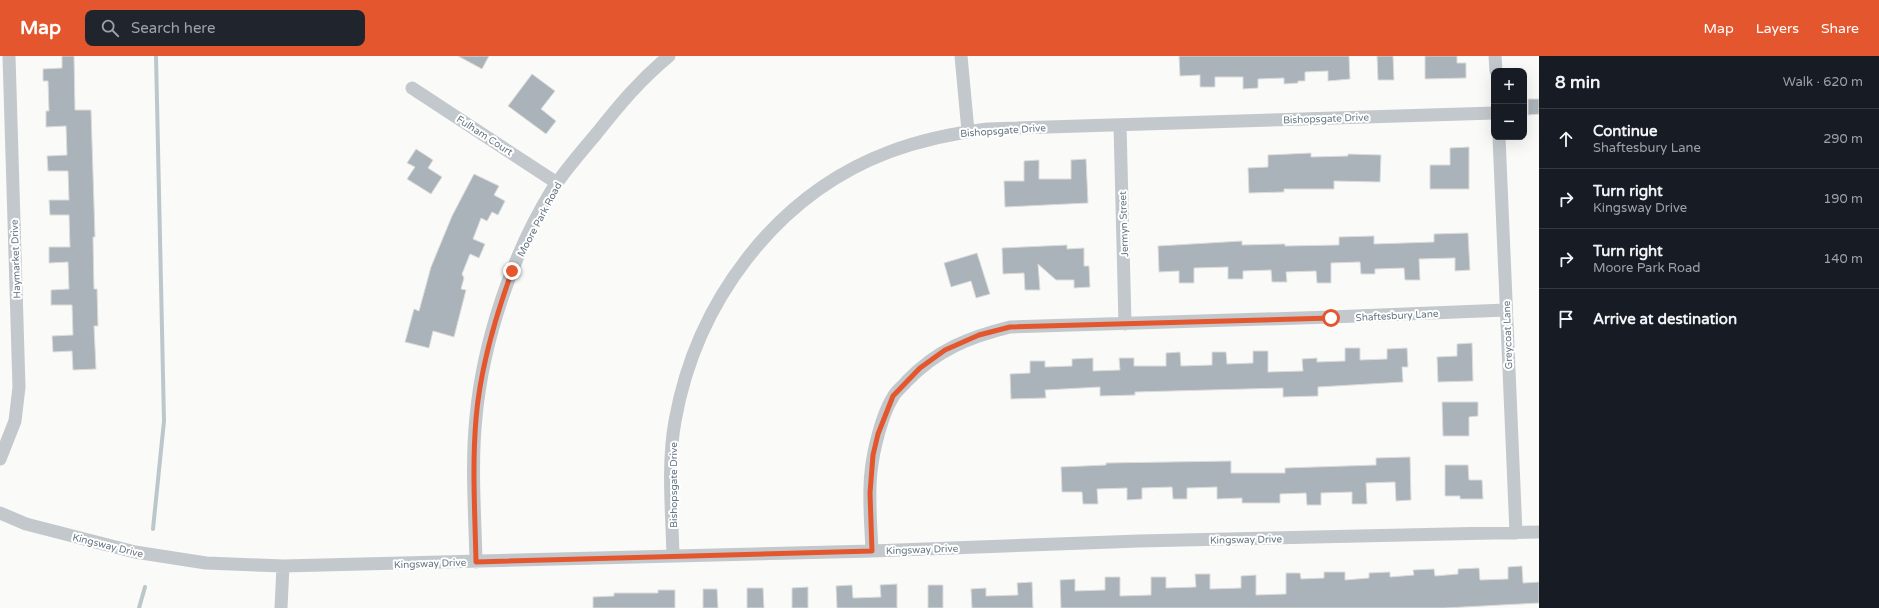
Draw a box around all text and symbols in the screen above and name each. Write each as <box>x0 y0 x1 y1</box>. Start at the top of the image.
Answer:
search box <box>85 10 365 46</box>
text: Map <box>20 17 61 39</box>
icon: search <box>99 17 121 39</box>
text: Search here <box>131 19 215 37</box>
text: Map <box>1704 20 1734 37</box>
text: Layers <box>1756 20 1799 37</box>
text: Share <box>1821 20 1859 37</box>
map controls <box>1491 68 1527 140</box>
button: + <box>1491 68 1527 104</box>
text: 8 min <box>1555 72 1600 93</box>
text: Walk · 620 m <box>1783 74 1863 90</box>
button: − <box>1491 104 1527 140</box>
street label: Bishopsgate Drive <box>1283 111 1369 126</box>
street label: Fulham Court <box>454 113 515 159</box>
street label: Bishopsgate Drive <box>960 122 1047 140</box>
text: Continue <box>1593 122 1657 140</box>
icon: ahead <box>1555 128 1577 150</box>
text: 290 m <box>1823 131 1863 147</box>
text: Shaftesbury Lane <box>1593 140 1701 156</box>
street label: Moore Park Road <box>515 180 565 259</box>
text: Turn right <box>1593 182 1663 200</box>
icon: right <box>1555 188 1577 210</box>
street label: Jermyn Street <box>1117 191 1131 257</box>
text: 190 m <box>1823 191 1863 207</box>
text: Kingsway Drive <box>1593 200 1687 216</box>
street label: Haymarket Drive <box>9 219 23 299</box>
text: Turn right <box>1593 242 1663 260</box>
icon: right <box>1555 248 1577 270</box>
text: 140 m <box>1823 251 1863 267</box>
text: Moore Park Road <box>1593 260 1701 276</box>
route end <box>503 262 521 280</box>
street label: Greycoat Lane <box>1501 300 1515 369</box>
street label: Shaftesbury Lane <box>1355 308 1439 324</box>
icon: arrive <box>1555 308 1577 330</box>
route start <box>1322 309 1340 327</box>
text: Arrive at destination <box>1593 310 1737 328</box>
street label: Bishopsgate Drive <box>668 442 680 528</box>
street label: Kingsway Drive <box>71 531 145 561</box>
street label: Kingsway Drive <box>1210 533 1283 547</box>
street label: Kingsway Drive <box>886 543 959 557</box>
street label: Kingsway Drive <box>394 557 467 571</box>

